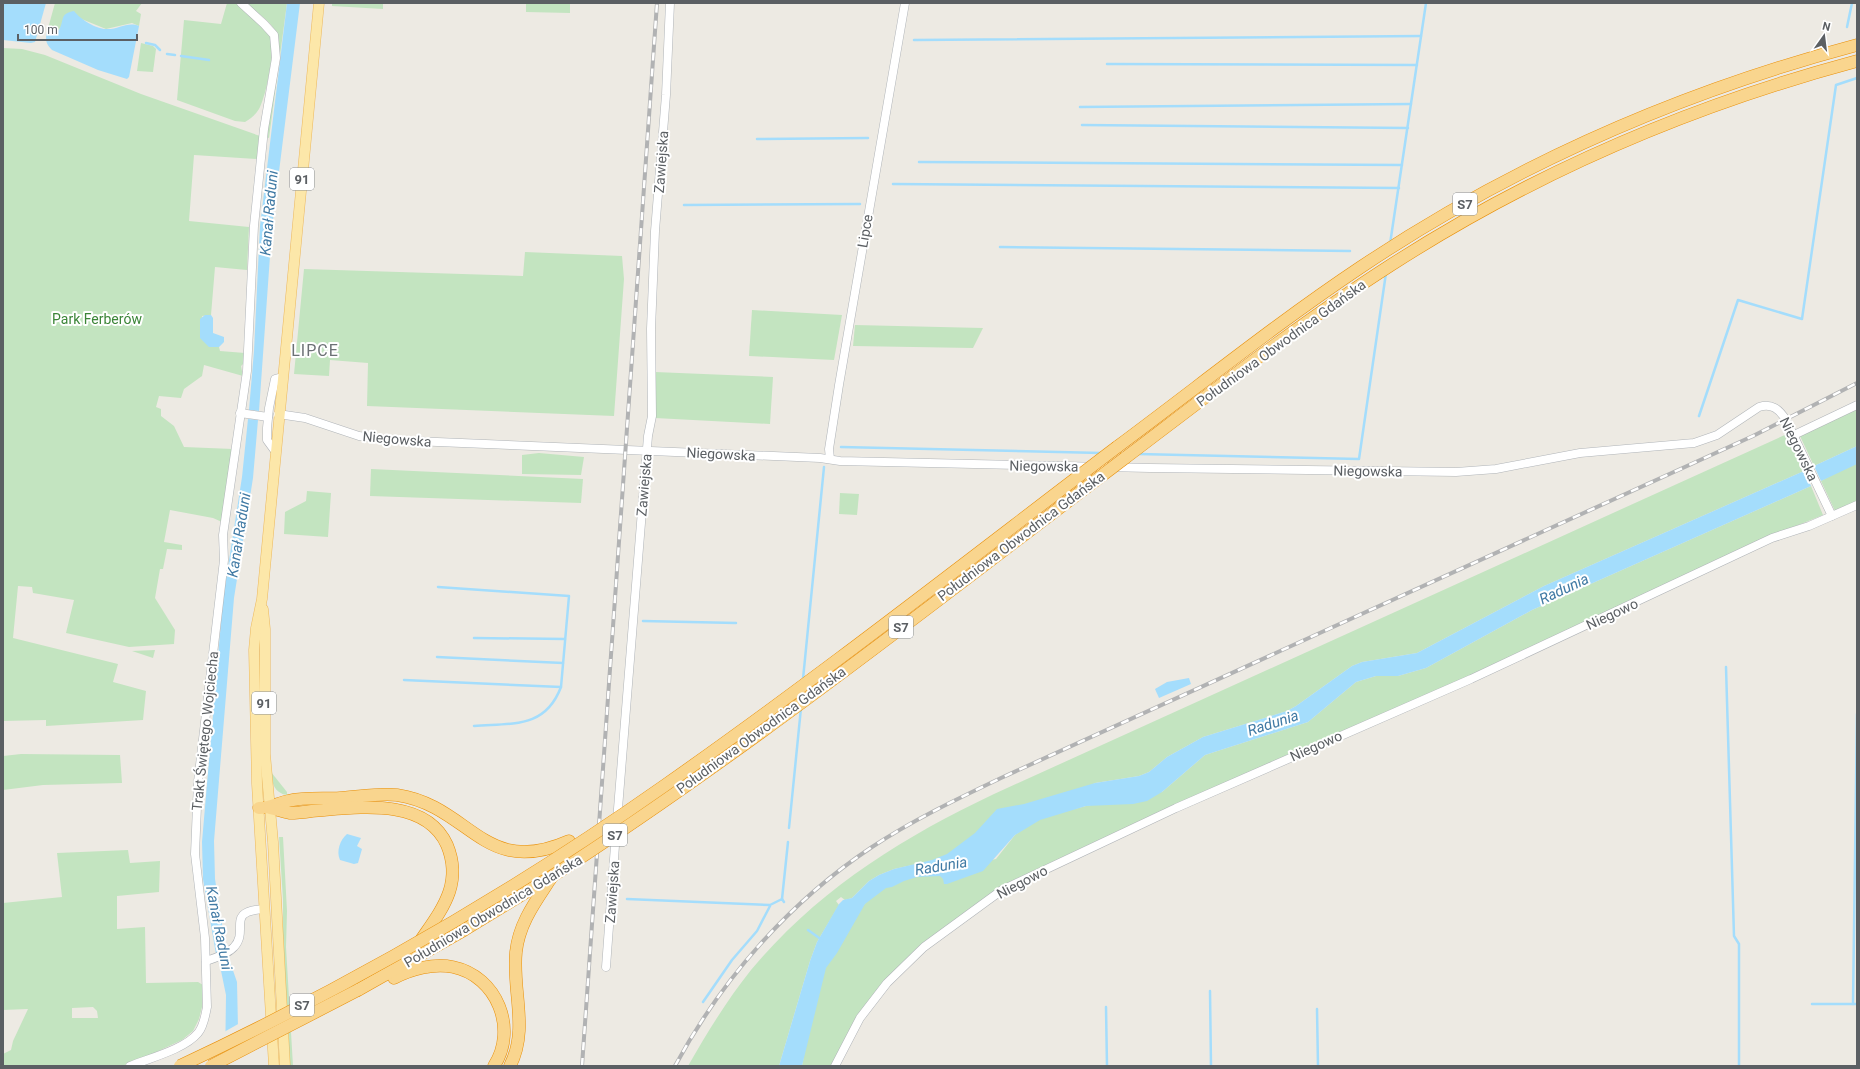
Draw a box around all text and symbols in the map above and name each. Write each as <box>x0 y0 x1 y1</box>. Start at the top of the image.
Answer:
scale bar <box>18 16 137 42</box>
north arrow <box>1804 16 1844 56</box>
text: N <box>1821 20 1832 34</box>
text: 100 m <box>24 23 58 37</box>
street label: Zawiejska <box>651 130 671 194</box>
road number: 91 <box>290 168 314 190</box>
water label: Kanał Raduni <box>256 169 282 256</box>
road number: S7 <box>1453 193 1477 215</box>
street label: Lipce <box>854 213 876 249</box>
street label: Południowa Obwodnica Gdańska <box>1193 276 1369 410</box>
park label: Park Ferberów <box>52 311 142 327</box>
district label: LIPCE <box>291 341 339 360</box>
street label: Niegowska <box>1777 414 1821 484</box>
street label: Niegowska <box>362 428 432 450</box>
street label: Niegowska <box>686 444 756 464</box>
street label: Zawiejska <box>633 453 655 517</box>
street label: Niegowska <box>1009 457 1079 475</box>
street label: Niegowska <box>1333 462 1403 480</box>
street label: Południowa Obwodnica Gdańska <box>934 468 1108 604</box>
water label: Kanał Raduni <box>223 491 255 579</box>
water label: Radunia <box>1536 570 1592 608</box>
street label: Niegowo <box>1584 595 1640 633</box>
road number: S7 <box>889 616 913 638</box>
street label: Trakt Świętego Wojciecha <box>188 650 221 812</box>
street label: Południowa Obwodnica Gdańska <box>673 663 849 797</box>
road number: 91 <box>252 692 276 714</box>
water label: Radunia <box>1245 706 1301 740</box>
street label: Niegowo <box>1288 727 1344 765</box>
road number: S7 <box>603 824 627 846</box>
street label: Południowa Obwodnica Gdańska <box>401 851 585 971</box>
water label: Radunia <box>914 853 968 879</box>
street label: Zawiejska <box>602 860 622 924</box>
street label: Niegowo <box>994 862 1050 902</box>
water label: Kanał Raduni <box>202 884 236 972</box>
road number: S7 <box>290 994 314 1016</box>

